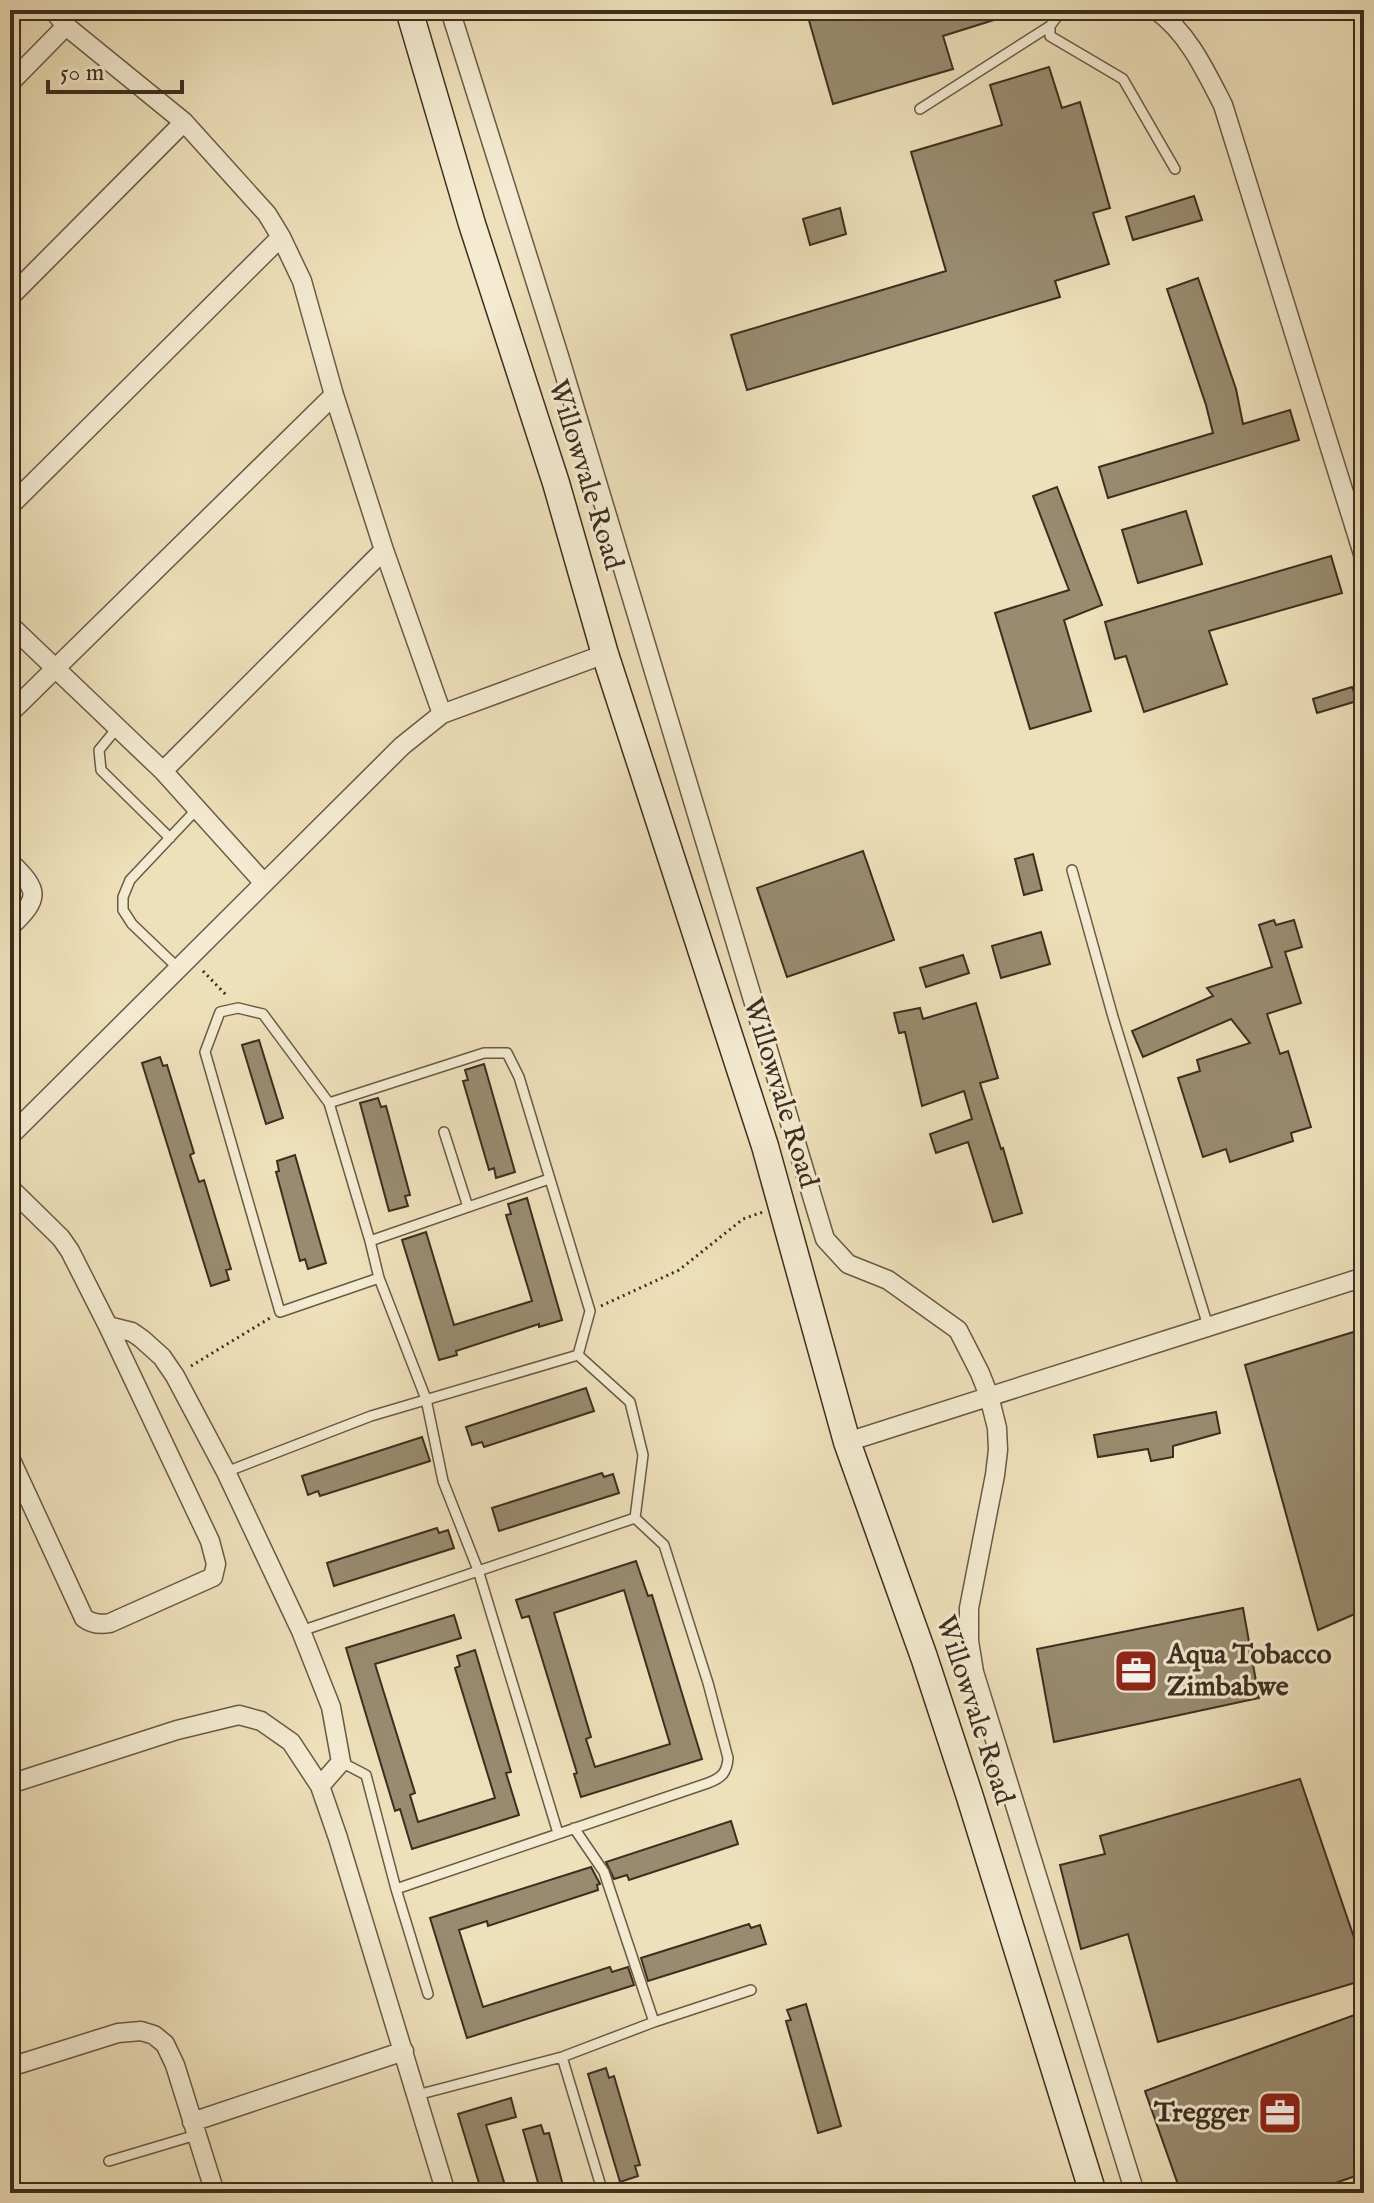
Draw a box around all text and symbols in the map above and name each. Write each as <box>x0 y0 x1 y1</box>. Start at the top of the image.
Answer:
scale bar <box>48 44 182 94</box>
text: 50 m <box>60 58 104 89</box>
street label: Willowvale Road <box>539 376 631 574</box>
street label: Willowvale Road <box>734 994 826 1192</box>
street label: Willowvale Road <box>927 1611 1021 1809</box>
place label: Aqua Tobacco Zimbabwe <box>1166 1638 1332 1705</box>
office icon: Aqua Tobacco Zimbabwe <box>1112 1647 1160 1695</box>
office icon: Tregger <box>1256 2089 1304 2137</box>
place label: Tregger <box>1153 2096 1250 2131</box>

